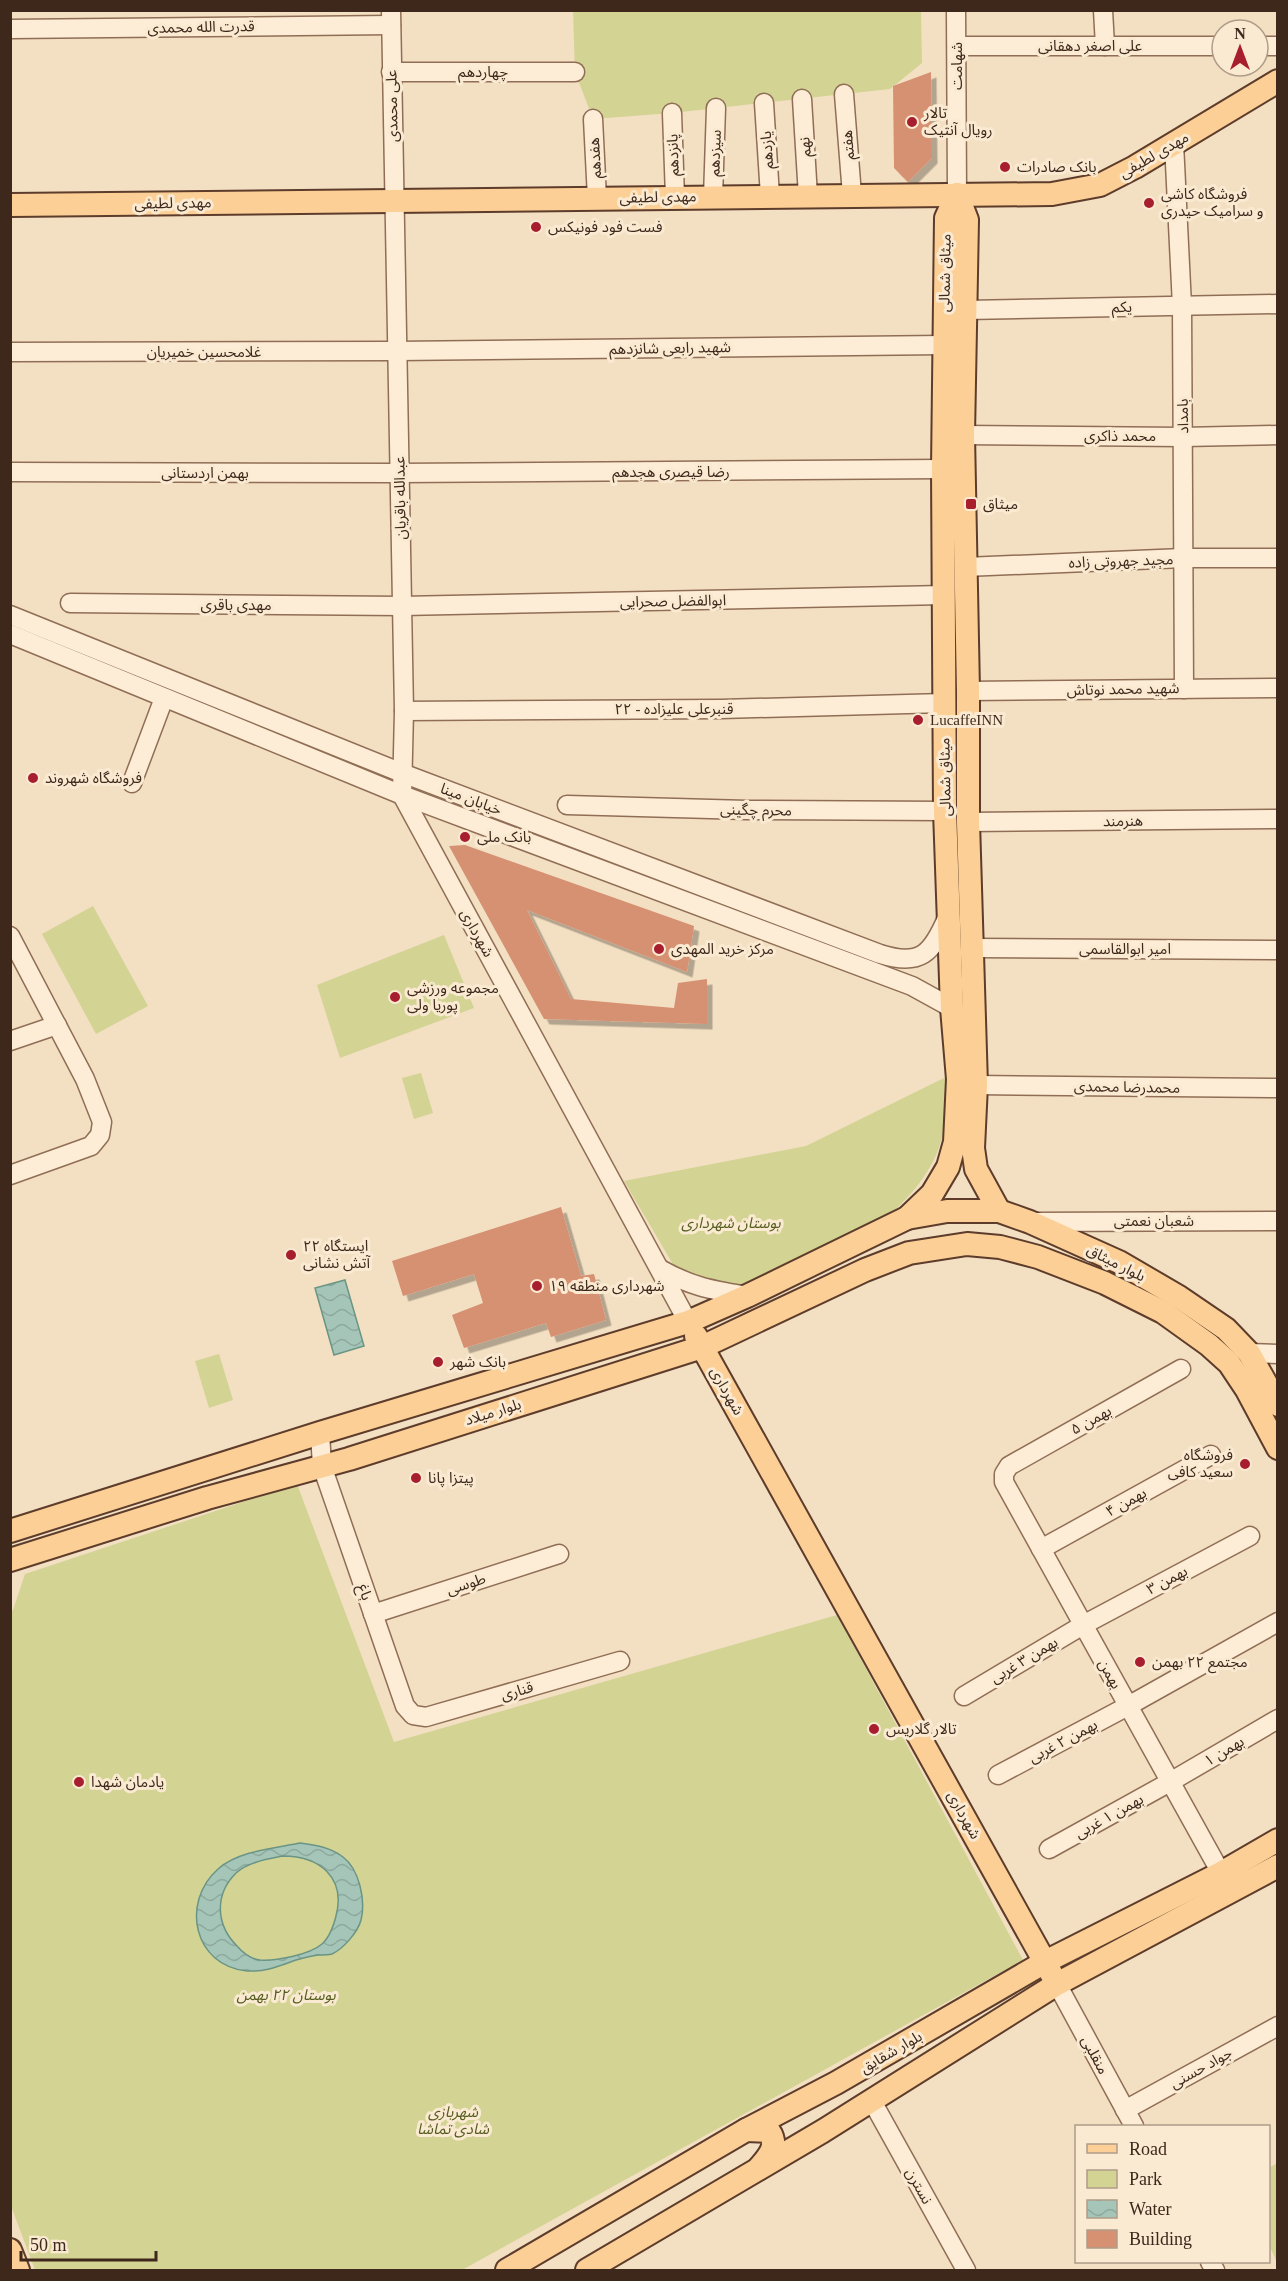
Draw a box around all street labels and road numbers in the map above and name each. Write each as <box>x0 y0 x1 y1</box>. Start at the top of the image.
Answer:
street label: قدرت الله محمدی <box>147 18 255 37</box>
street label: علی اصغر دهقانی <box>1038 38 1142 55</box>
street label: شهامت <box>949 42 966 90</box>
street label: چهاردهم <box>458 64 508 83</box>
street label: علی محمدی <box>383 69 402 142</box>
street label: سیزدهم <box>706 129 727 177</box>
street label: هفتم <box>839 129 860 161</box>
street label: مهدی لطیفی <box>1117 129 1192 182</box>
street label: یازدهم <box>758 130 779 170</box>
street label: پانزدهم <box>664 133 685 177</box>
street label: نهم <box>796 136 817 158</box>
street label: هفدهم <box>586 137 607 179</box>
street label: مهدی لطیفی <box>619 188 697 207</box>
street label: مهدی لطیفی <box>134 194 212 213</box>
street label: میثاق شمالی <box>936 234 955 312</box>
street label: یکم <box>1112 299 1132 318</box>
street label: شهید رابعی شانزدهم <box>609 339 731 360</box>
street label: غلامحسین خمیریان <box>147 344 262 361</box>
street label: بامداد <box>1175 398 1191 434</box>
street label: محمد ذاکری <box>1084 428 1156 445</box>
street label: عبدالله باقریان <box>391 456 410 540</box>
street label: رضا قیصری هجدهم <box>612 464 730 483</box>
street label: بهمن اردستانی <box>161 465 249 482</box>
street label: مجید جهروتی زاده <box>1068 551 1174 572</box>
street label: ابوالفضل صحرایی <box>620 592 726 611</box>
street label: مهدی باقری <box>200 597 272 614</box>
street label: شهید محمد نوتاش <box>1067 680 1180 699</box>
street label: قنبرعلی علیزاده - ۲۲ <box>614 701 734 718</box>
street label: میثاق شمالی <box>936 738 955 816</box>
street label: خیابان مینا <box>438 780 504 819</box>
street label: محرم چگینی <box>720 801 792 822</box>
street label: هنرمند <box>1103 813 1143 830</box>
street label: شهرداری <box>456 906 497 961</box>
street label: امیر ابوالقاسمی <box>1079 941 1171 958</box>
street label: محمدرضا محمدی <box>1074 1078 1180 1097</box>
street label: شعبان نعمتی <box>1114 1213 1194 1230</box>
street label: بلوار میثاق <box>1084 1241 1148 1285</box>
street label: شهرداری <box>706 1364 747 1419</box>
street label: بلوار میلاد <box>463 1396 523 1429</box>
street label: بهمن ۵ <box>1068 1402 1114 1438</box>
street label: بهمن ۴ <box>1103 1484 1149 1520</box>
street label: بهمن ۳ <box>1144 1563 1190 1598</box>
street label: طوسی <box>444 1570 488 1599</box>
street label: باغ <box>351 1582 375 1603</box>
street label: بهمن ۳ غربی <box>988 1634 1061 1687</box>
street label: بهمن <box>1095 1656 1125 1692</box>
street label: قناری <box>499 1679 536 1704</box>
street label: بهمن ۲ غربی <box>1026 1716 1101 1767</box>
street label: بهمن ۱ <box>1201 1733 1247 1770</box>
street label: شهرداری <box>943 1788 984 1843</box>
street label: بهمن ۱ غربی <box>1072 1791 1146 1842</box>
street label: بلوار شقایق <box>857 2028 926 2078</box>
street label: منقلبی <box>1077 2033 1112 2077</box>
street label: جواد حسنی <box>1167 2044 1235 2092</box>
street label: نسترن <box>902 2165 935 2207</box>

